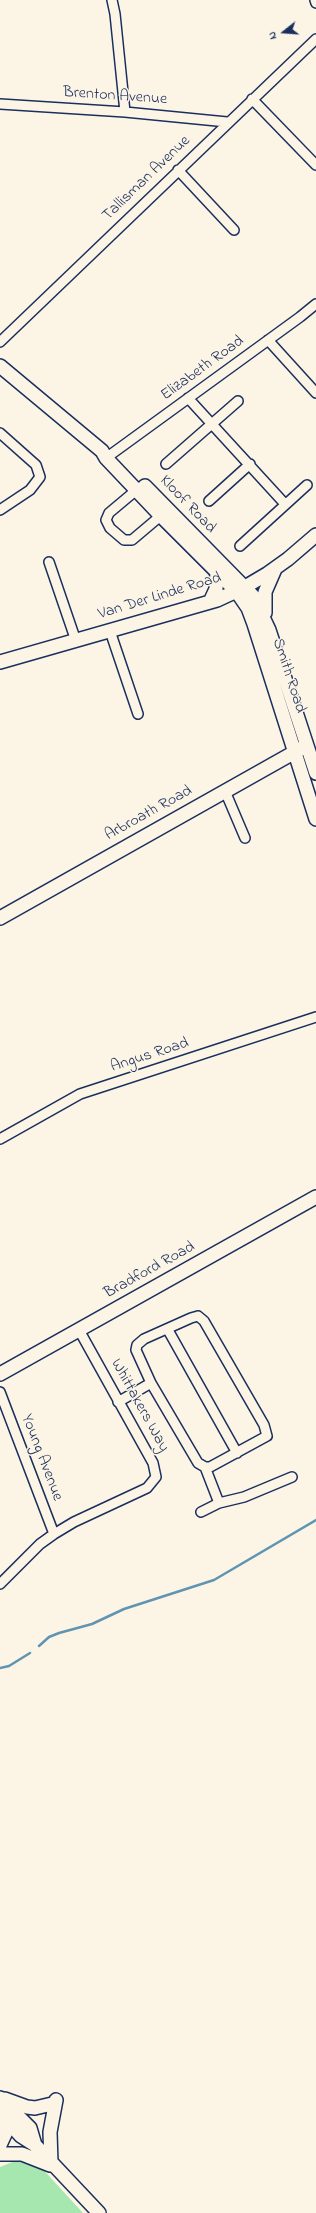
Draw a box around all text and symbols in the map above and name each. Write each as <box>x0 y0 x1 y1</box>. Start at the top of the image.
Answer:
north arrow <box>264 12 304 52</box>
text: N <box>264 30 281 41</box>
street label: Brenton Avenue <box>62 84 168 110</box>
street label: Tallisman Avenue <box>99 132 195 226</box>
street label: Elizabeth Road <box>158 332 248 406</box>
street label: Kloof Road <box>155 472 219 538</box>
street label: Van Der Linde Road <box>96 569 224 625</box>
street label: Smith Road <box>267 636 309 716</box>
street label: Arbroath Road <box>102 782 196 846</box>
street label: Angus Road <box>109 1034 191 1078</box>
street label: Bradford Road <box>101 1238 199 1304</box>
street label: Whittakers Way <box>106 1356 172 1456</box>
street label: Young Avenue <box>16 1412 66 1504</box>

